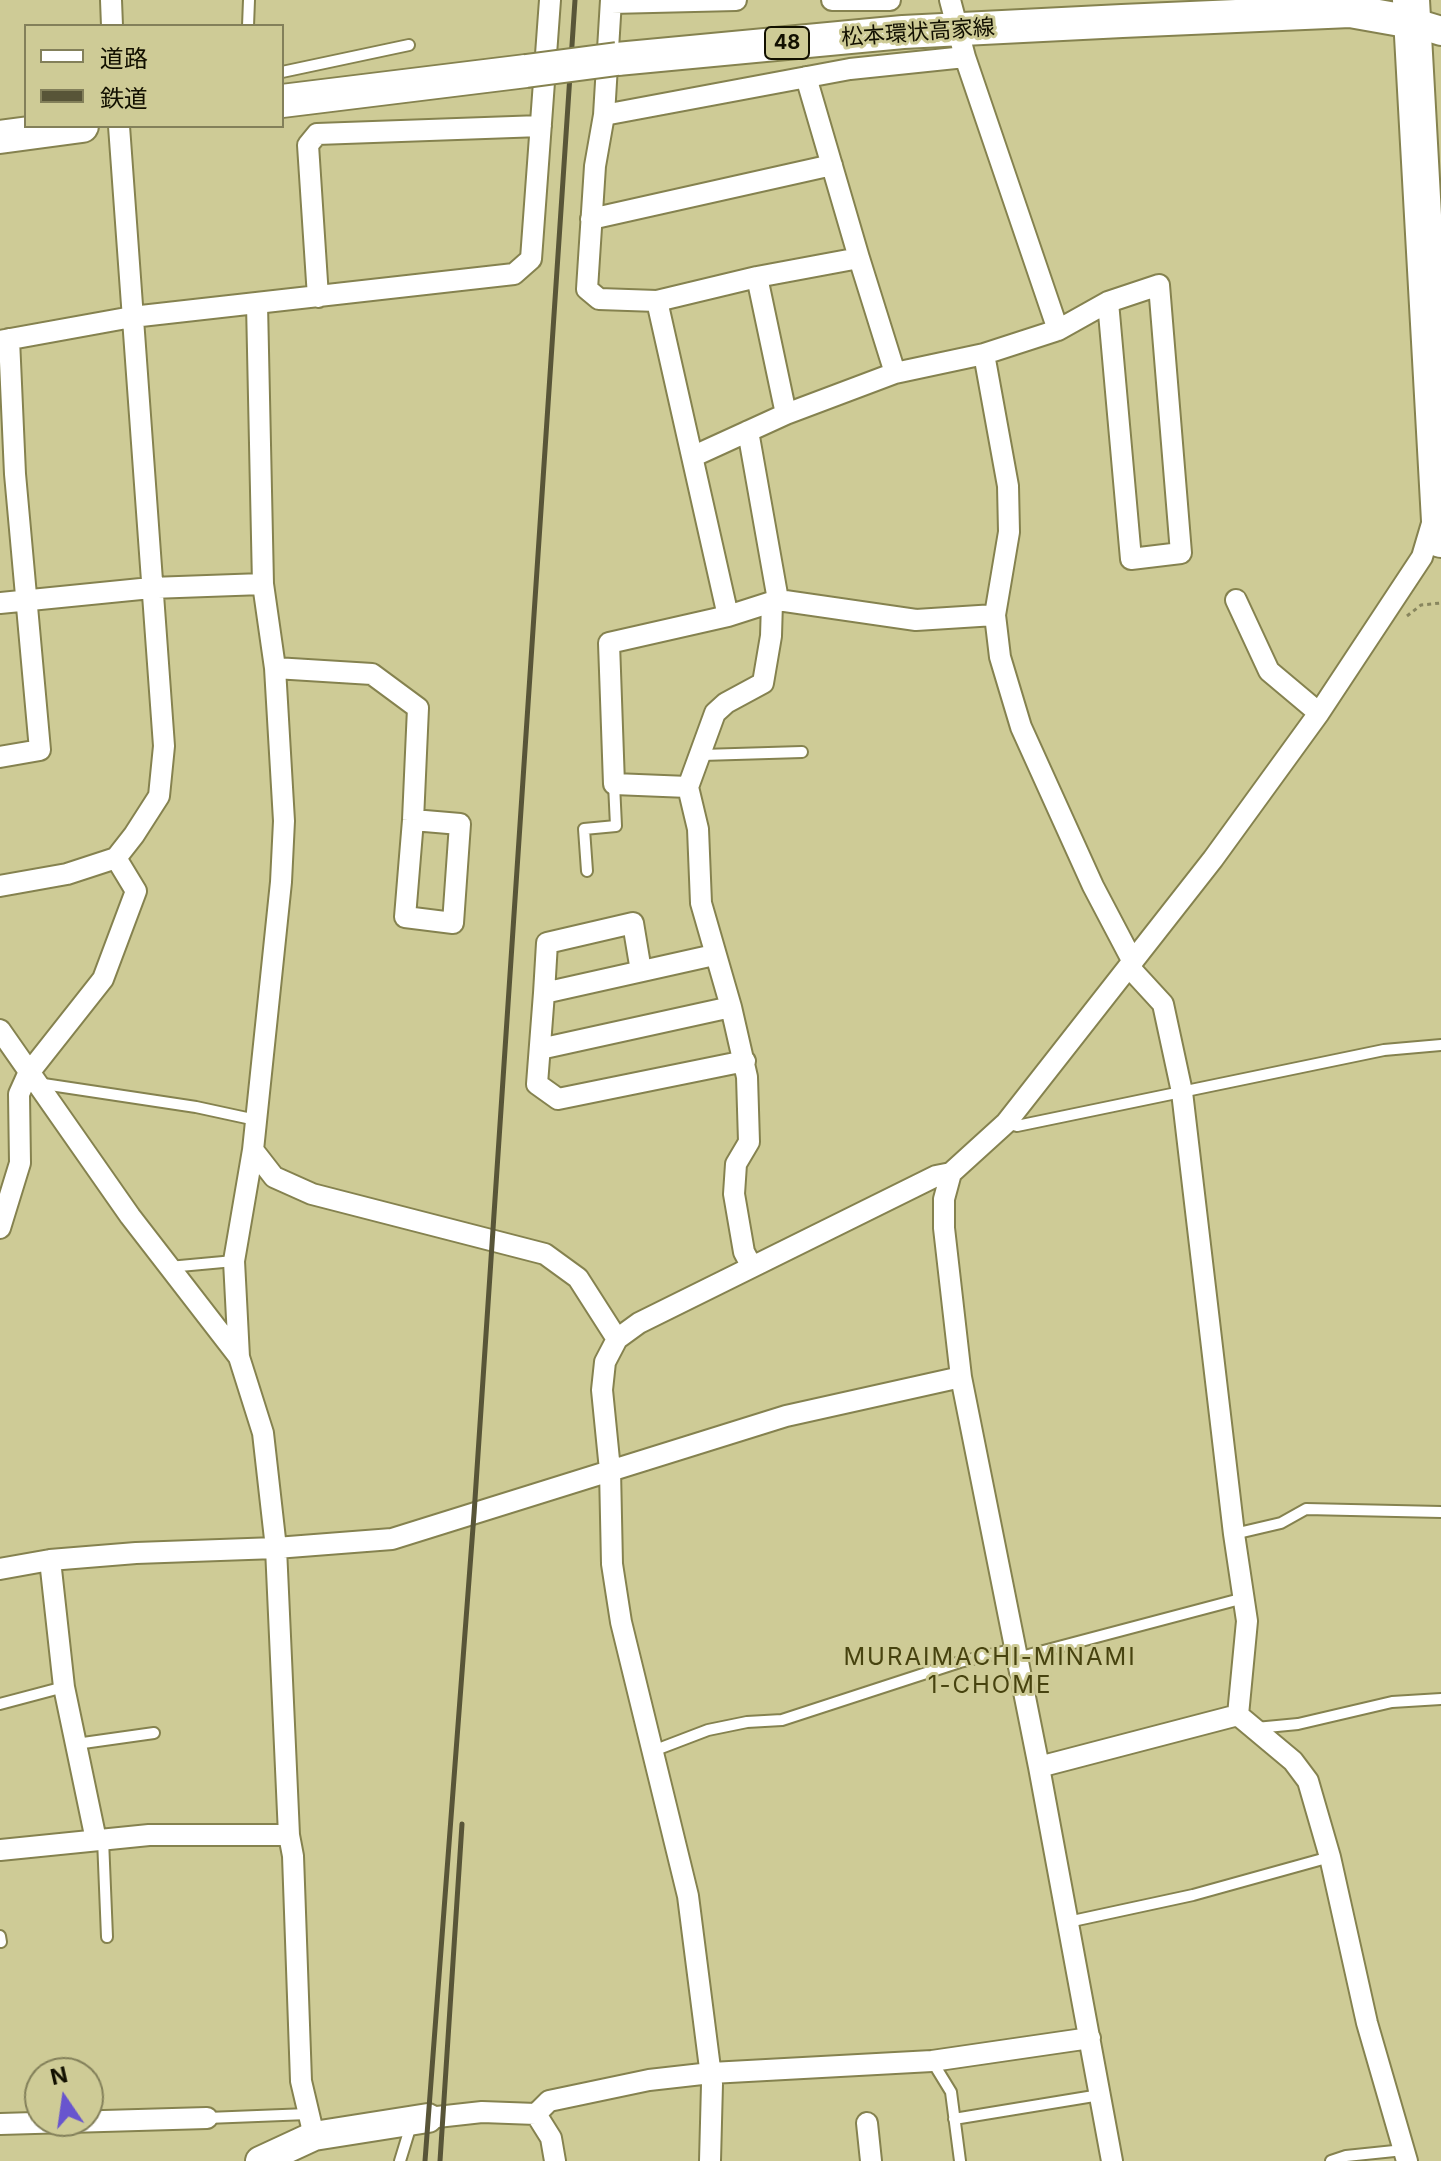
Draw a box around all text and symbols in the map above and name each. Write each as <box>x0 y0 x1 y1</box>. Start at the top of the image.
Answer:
street label: 松本環状高家線 <box>840 14 996 52</box>
legend <box>24 24 284 128</box>
road number: 48 <box>765 27 809 59</box>
text: 道路 <box>100 44 148 73</box>
text: 鉄道 <box>100 84 148 113</box>
district label: MURAIMACHI-MINAMI 1-CHOME <box>843 1644 1137 1700</box>
north arrow <box>24 2057 104 2137</box>
text: N <box>48 2061 70 2090</box>

